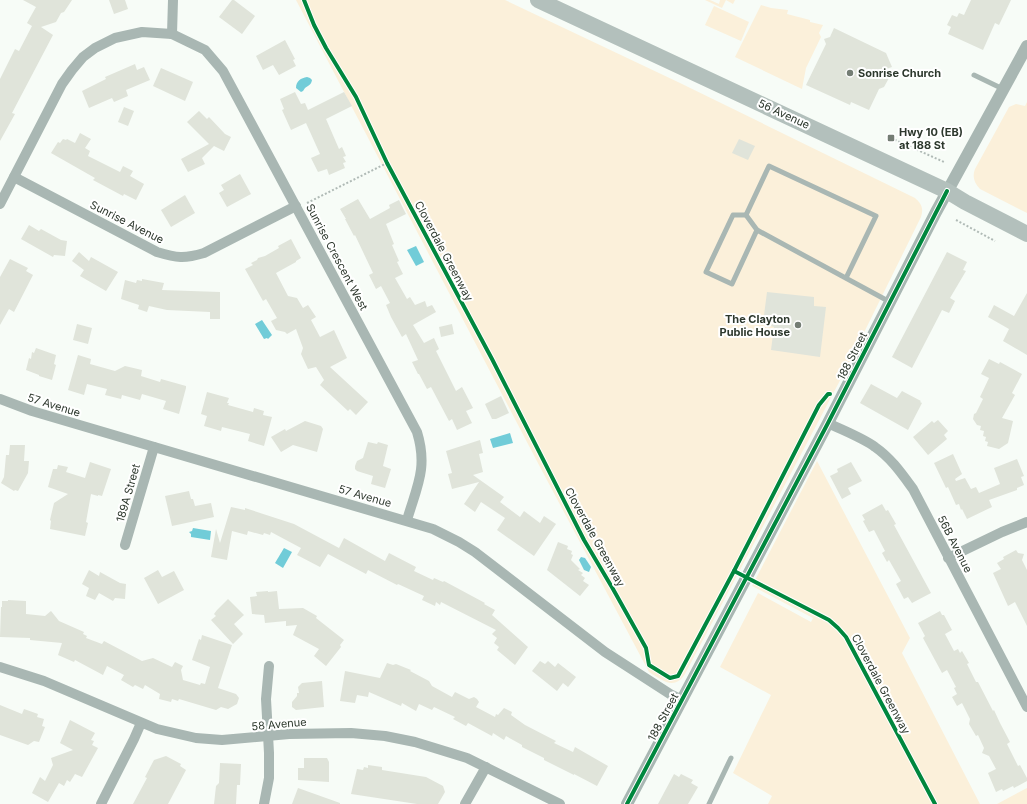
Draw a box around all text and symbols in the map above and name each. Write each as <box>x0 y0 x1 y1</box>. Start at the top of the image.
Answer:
place label: Sonrise Church <box>858 66 941 80</box>
marker: Sonrise Church <box>845 68 855 78</box>
street label: 56 Avenue <box>756 96 812 132</box>
place label: Hwy 10 (EB) at 188 St <box>899 125 963 152</box>
marker: Hwy 10 (EB) at 188 St <box>886 133 896 143</box>
street label: Sunrise Avenue <box>88 197 166 247</box>
street label: Cloverdale Greenway <box>412 199 476 303</box>
street label: Sunrise Crescent West <box>303 201 371 313</box>
place label: The Clayton Public House <box>720 312 790 339</box>
marker: The Clayton Public House <box>793 320 803 330</box>
street label: 188 Street <box>834 329 870 382</box>
street label: 57 Avenue <box>26 390 82 420</box>
street label: 189A Street <box>113 462 143 524</box>
street label: 57 Avenue <box>337 482 393 510</box>
street label: Cloverdale Greenway <box>562 485 628 589</box>
street label: 56B Avenue <box>935 513 975 575</box>
street label: Cloverdale Greenway <box>849 632 913 736</box>
street label: 188 Street <box>645 690 682 743</box>
street label: 58 Avenue <box>251 715 307 733</box>

